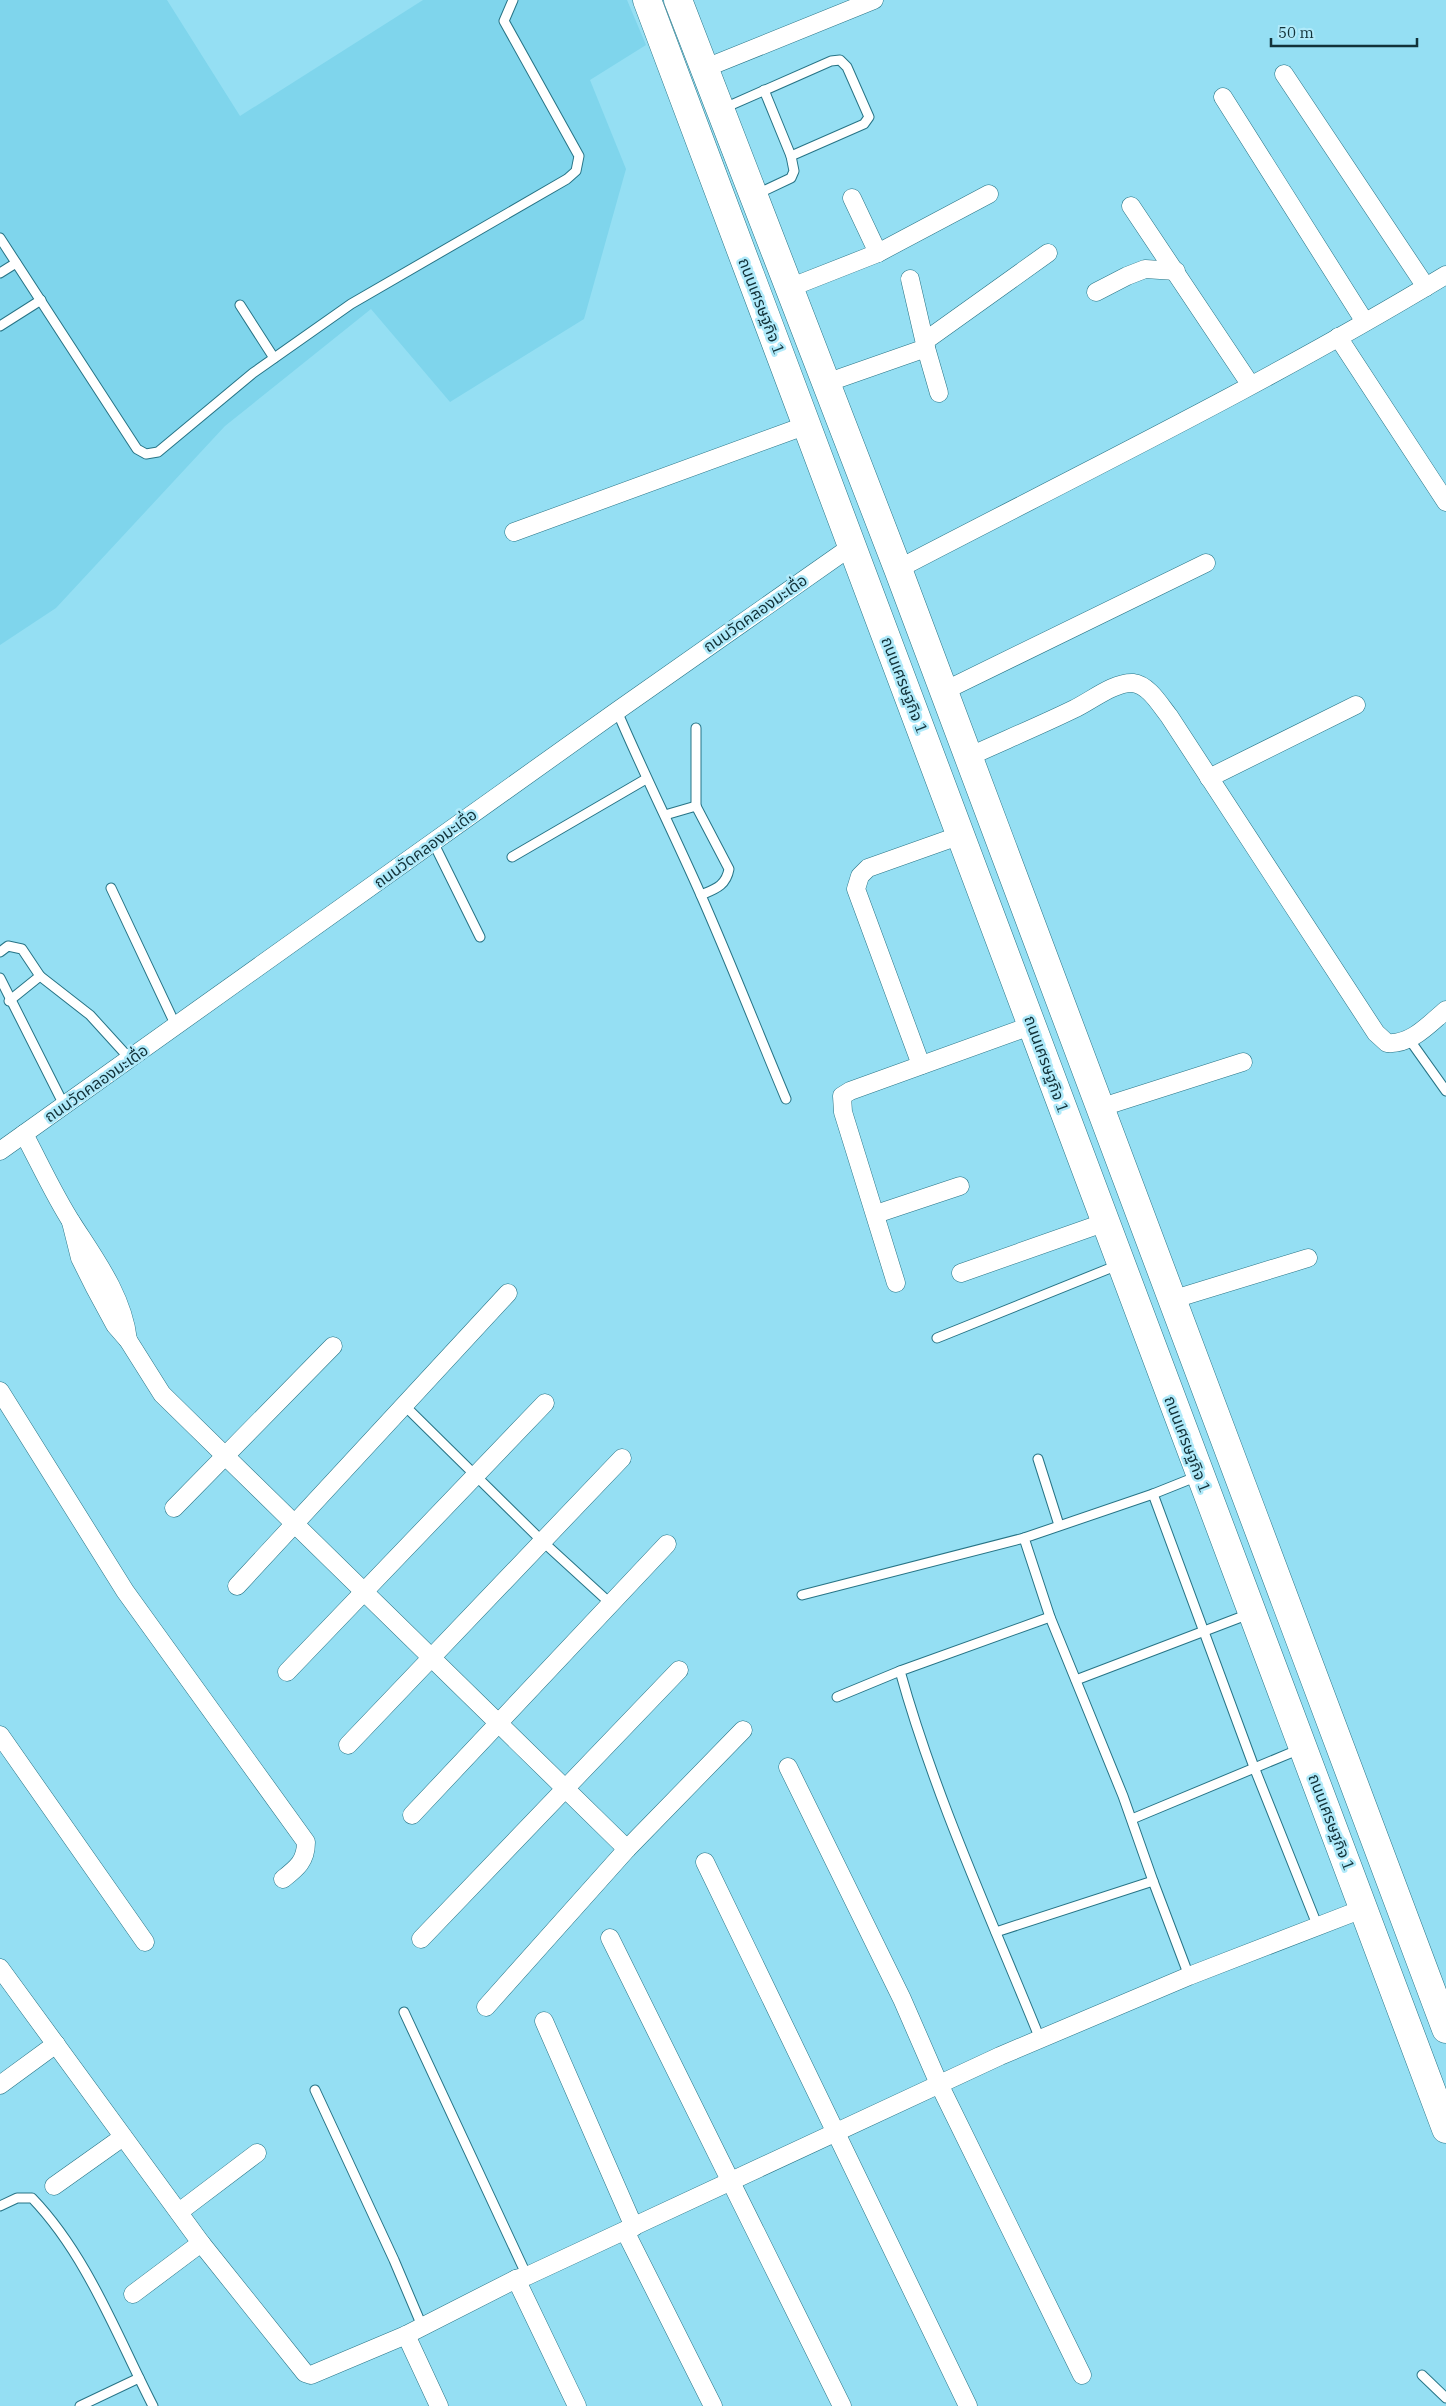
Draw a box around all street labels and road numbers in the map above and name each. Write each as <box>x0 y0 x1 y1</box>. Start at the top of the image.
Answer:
street label: ถนนเศรษฐกิจ 1 <box>734 255 790 357</box>
street label: ถนนวัดคลองมะเดื่อ <box>698 569 811 656</box>
street label: ถนนเศรษฐกิจ 1 <box>877 634 933 736</box>
street label: ถนนวัดคลองมะเดื่อ <box>369 803 480 892</box>
street label: ถนนเศรษฐกิจ 1 <box>1020 1013 1074 1115</box>
street label: ถนนวัดคลองมะเดื่อ <box>39 1039 152 1126</box>
street label: ถนนเศรษฐกิจ 1 <box>1160 1393 1216 1495</box>
street label: ถนนเศรษฐกิจ 1 <box>1304 1771 1360 1873</box>

